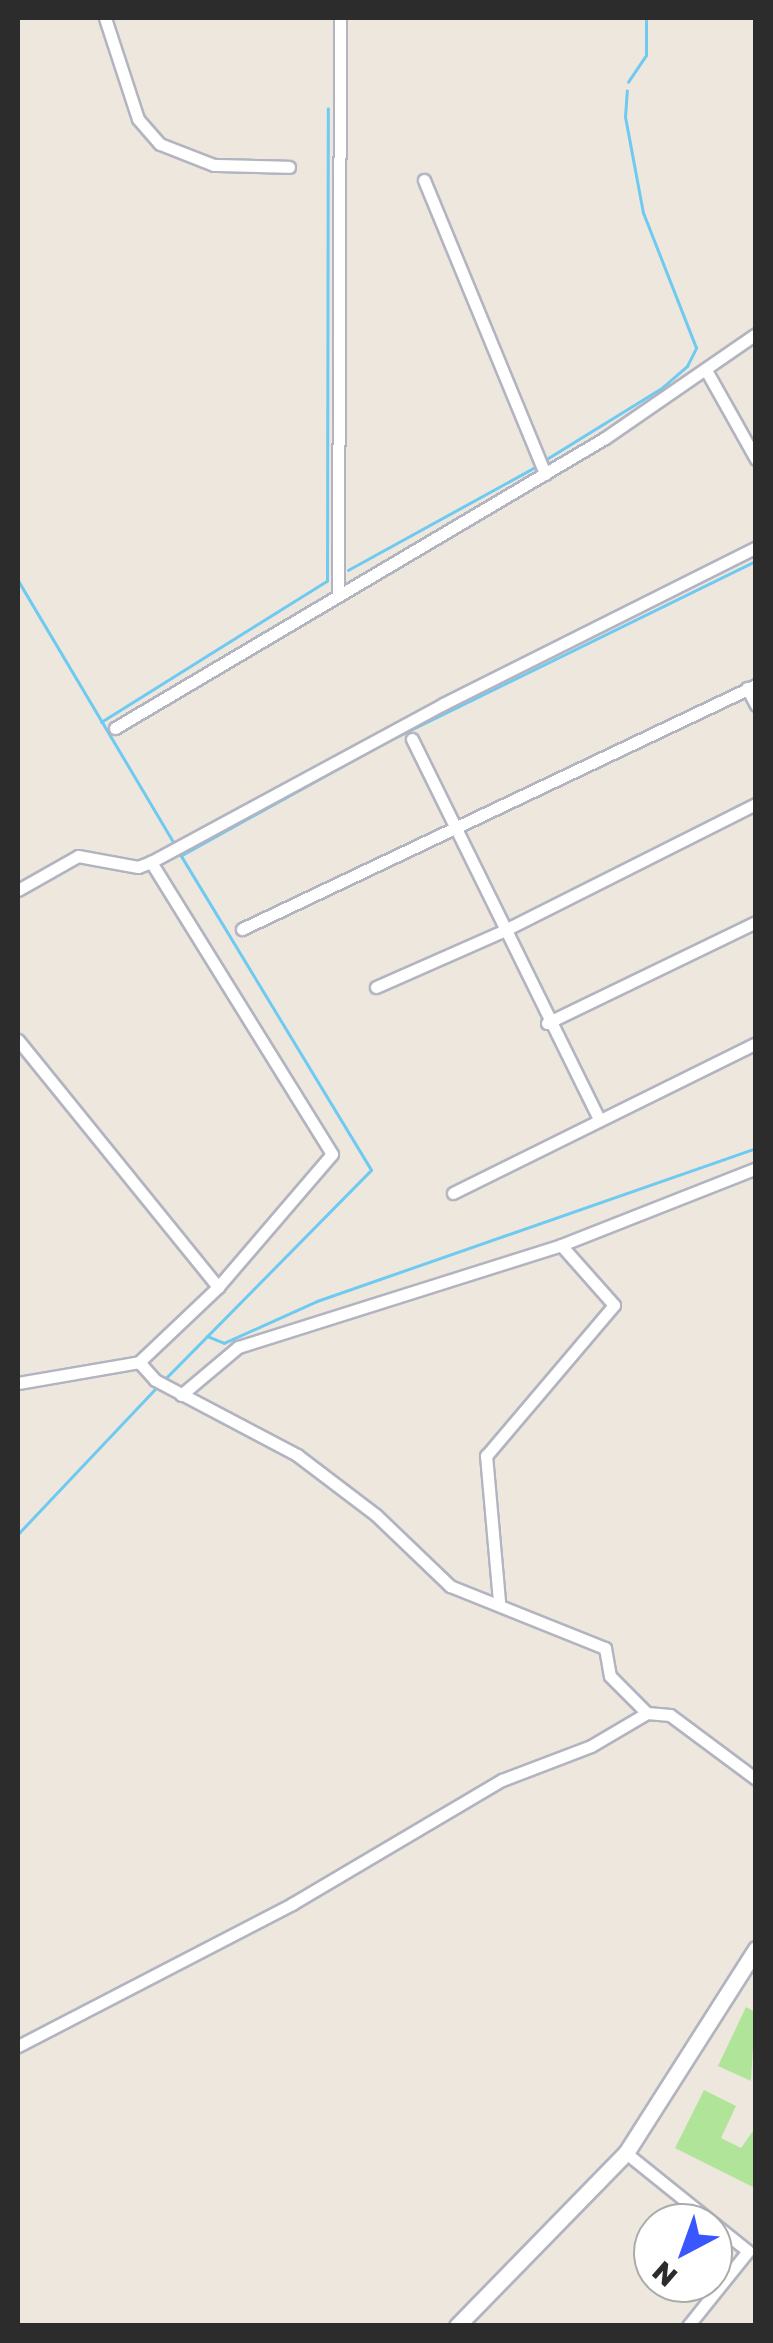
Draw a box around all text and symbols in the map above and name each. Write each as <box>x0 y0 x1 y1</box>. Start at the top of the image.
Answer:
north arrow <box>633 2203 733 2303</box>
text: N <box>645 2255 683 2294</box>

